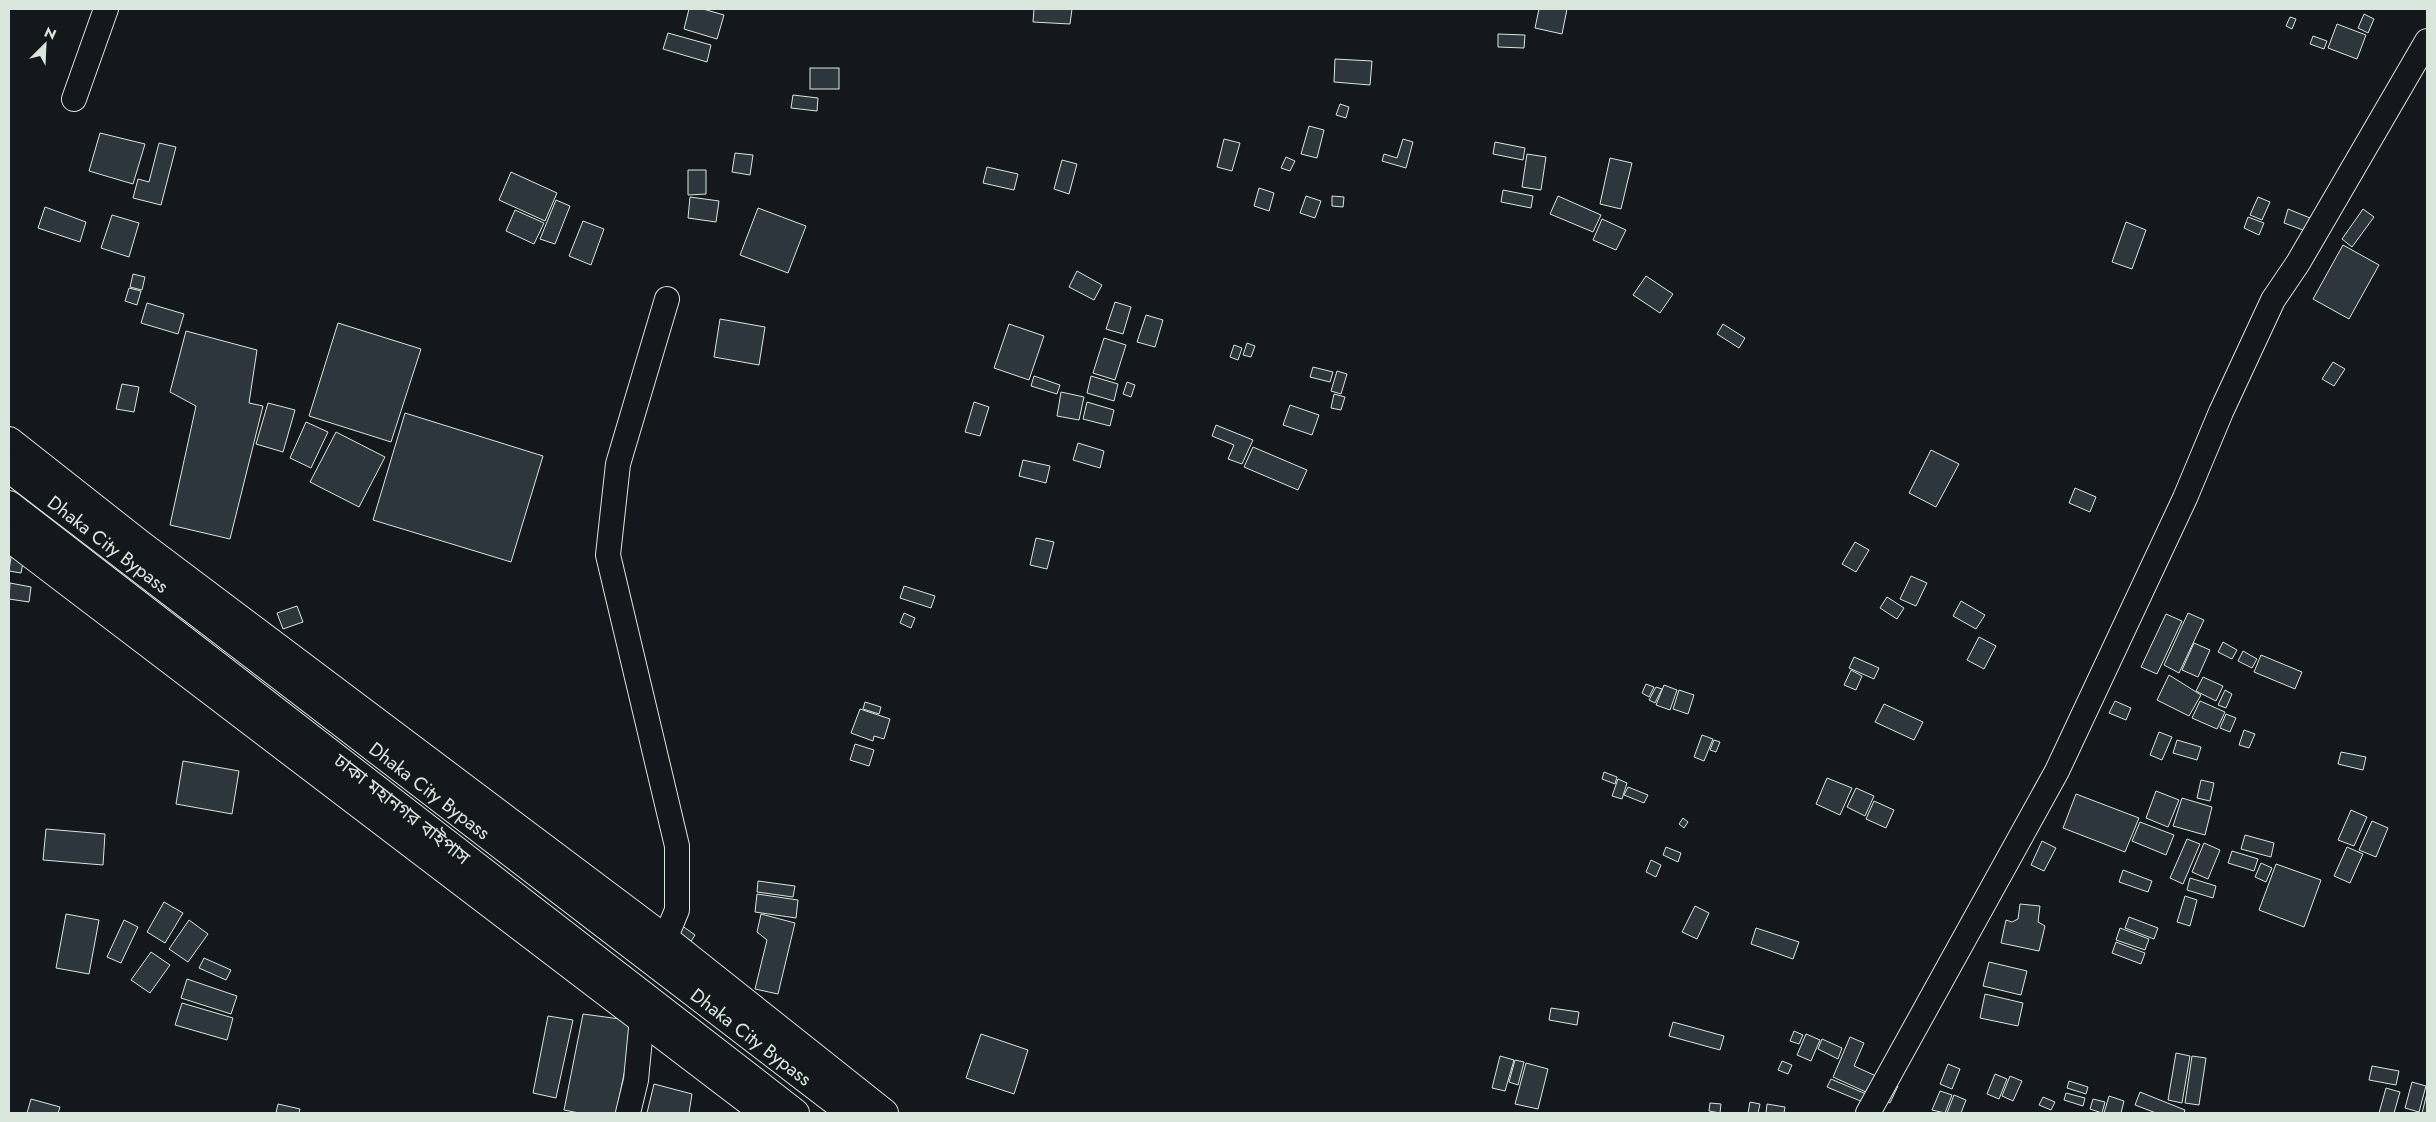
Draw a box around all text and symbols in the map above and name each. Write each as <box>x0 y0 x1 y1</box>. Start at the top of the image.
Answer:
north arrow <box>20 20 70 70</box>
text: N <box>41 22 59 45</box>
street label: Dhaka City Bypass <box>42 489 175 599</box>
street label: Dhaka City Bypass <box>364 735 496 846</box>
street label: ঢাকা মহানগর বাইপাস <box>327 747 477 871</box>
street label: Dhaka City Bypass <box>685 981 818 1092</box>

